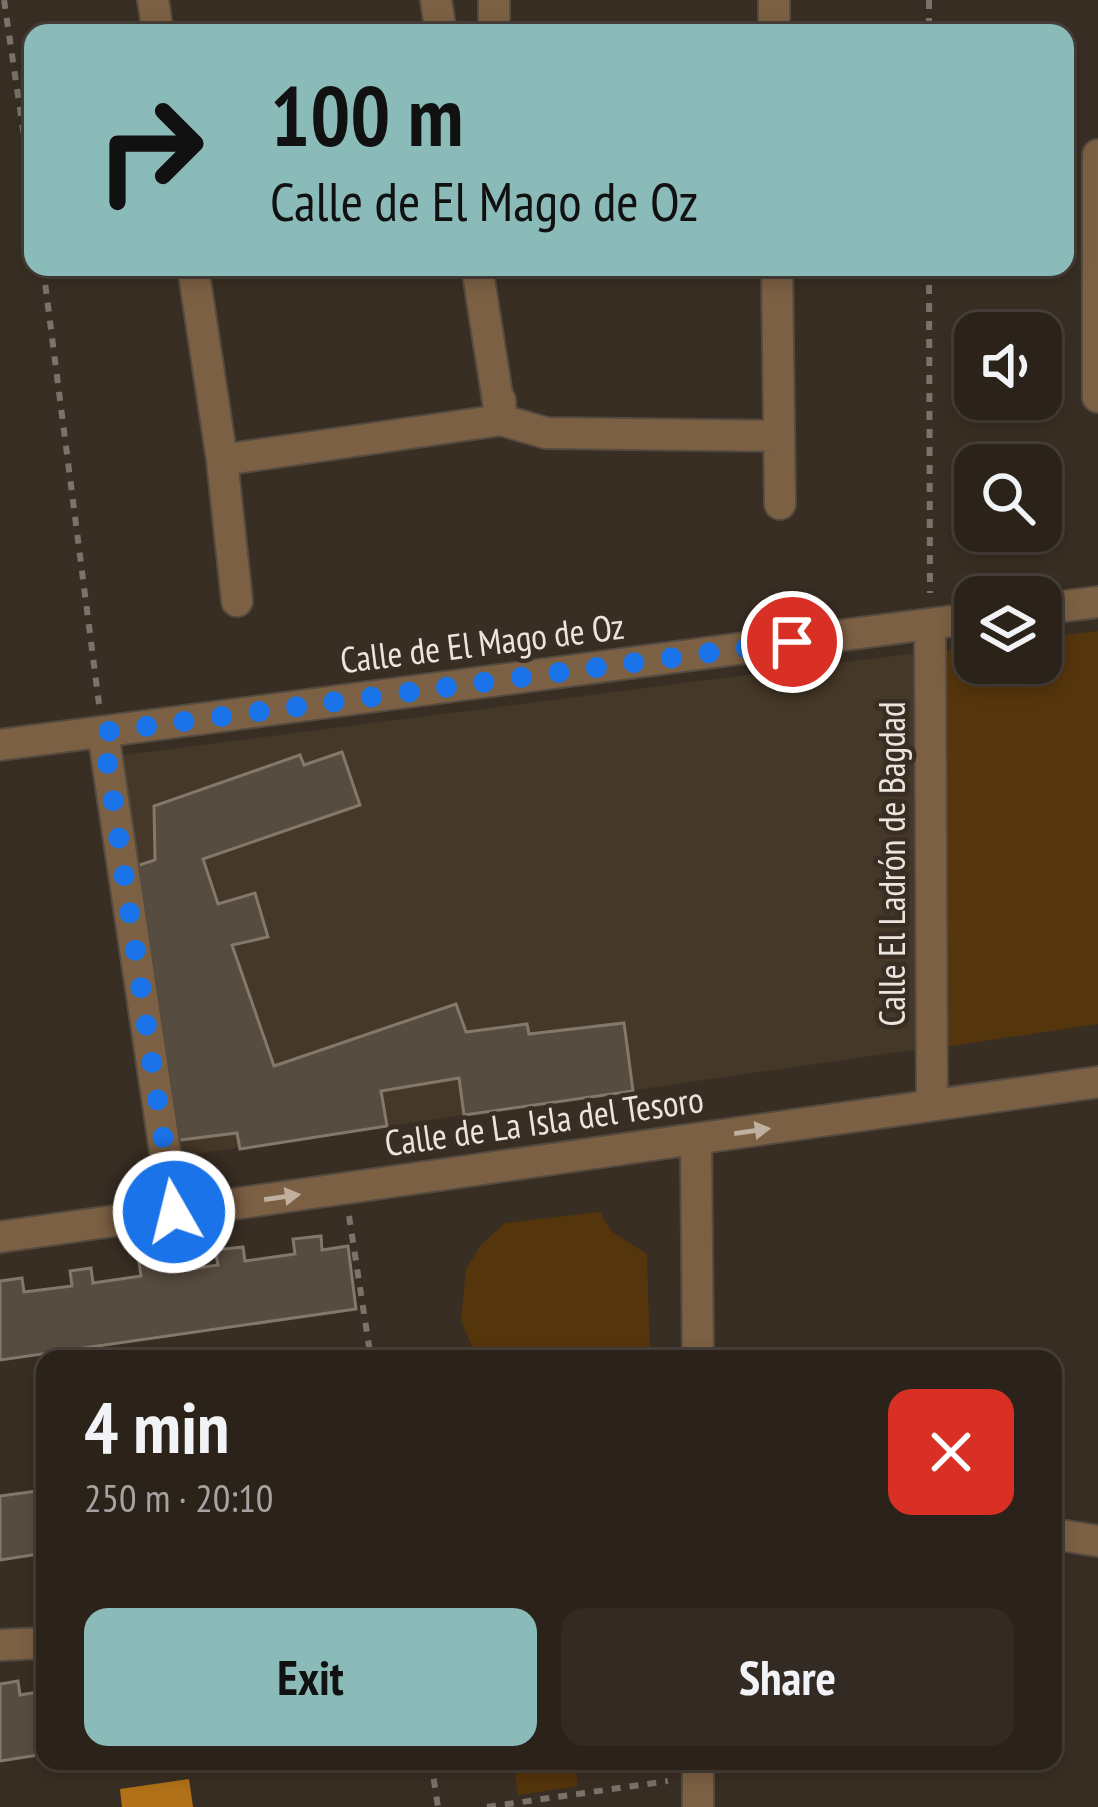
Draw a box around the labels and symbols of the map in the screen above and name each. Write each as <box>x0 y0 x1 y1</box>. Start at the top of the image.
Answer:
pin <box>741 591 843 693</box>
street label: Calle de El Mago de Oz <box>337 602 627 683</box>
street label: Calle El Ladrón de Bagdad <box>868 701 915 1027</box>
street label: Calle de La Isla del Tesoro <box>382 1075 706 1166</box>
one-way arrow <box>733 1121 771 1140</box>
position arrow <box>111 1149 237 1275</box>
one-way arrow <box>264 1187 301 1206</box>

